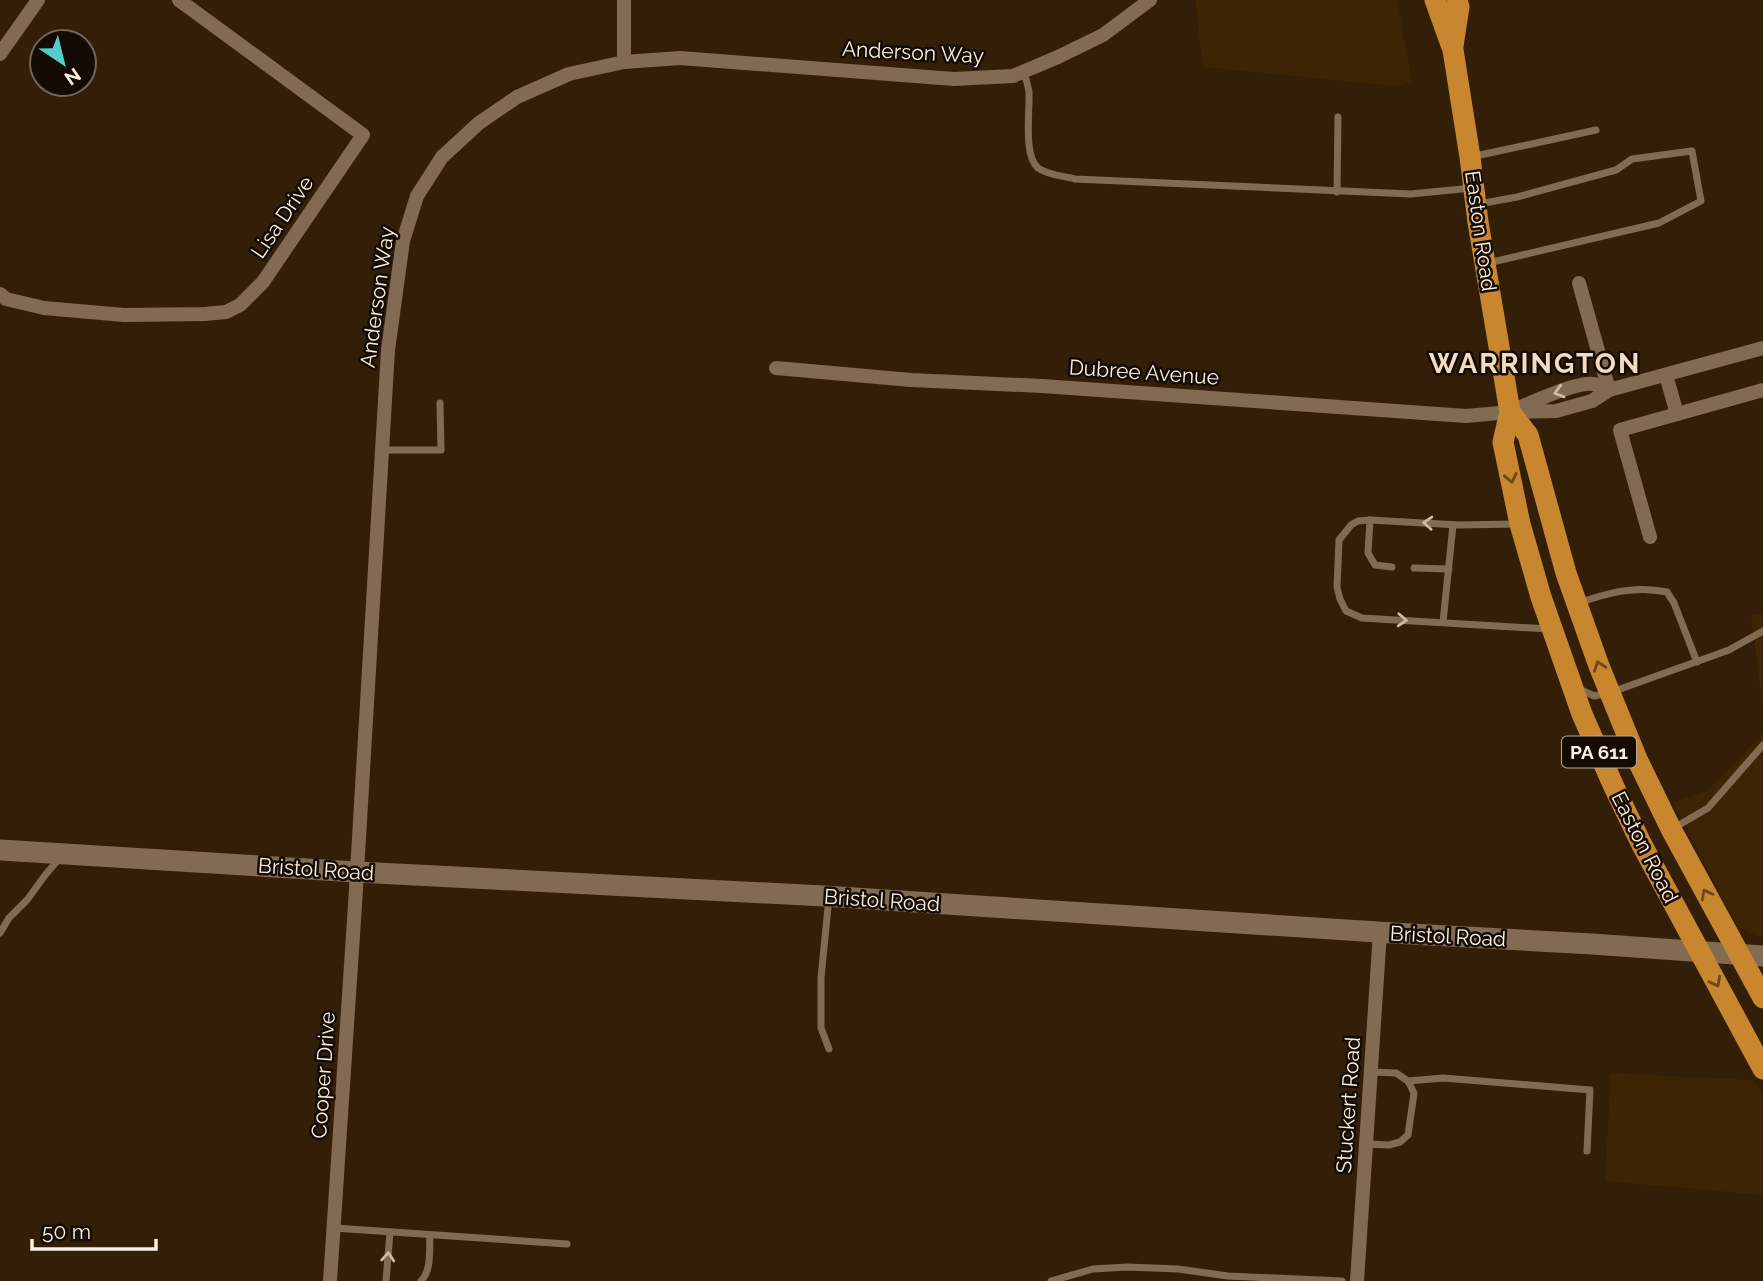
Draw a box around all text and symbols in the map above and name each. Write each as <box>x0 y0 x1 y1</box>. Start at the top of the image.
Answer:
north arrow <box>28 28 98 98</box>
street label: Anderson Way <box>841 36 985 68</box>
text: N <box>61 64 85 90</box>
street label: Easton Road <box>1460 169 1502 293</box>
street label: Lisa Drive <box>245 171 319 263</box>
street label: Anderson Way <box>355 225 399 369</box>
district label: WARRINGTON <box>1429 347 1641 380</box>
street label: Dubree Avenue <box>1068 354 1220 390</box>
one-way arrow <box>1553 384 1565 398</box>
one-way arrow <box>1502 472 1517 484</box>
one-way arrow <box>1422 516 1433 531</box>
one-way arrow <box>1396 613 1407 628</box>
one-way arrow <box>1593 661 1607 673</box>
road number: PA 611 <box>1562 736 1636 768</box>
street label: Easton Road <box>1606 787 1684 907</box>
street label: Bristol Road <box>257 852 375 886</box>
street label: Bristol Road <box>823 883 941 917</box>
one-way arrow <box>1701 889 1714 901</box>
street label: Bristol Road <box>1389 920 1507 952</box>
one-way arrow <box>1708 974 1721 987</box>
street label: Cooper Drive <box>306 1011 340 1139</box>
street label: Stuckert Road <box>1331 1036 1365 1174</box>
scale bar <box>32 1208 156 1252</box>
text: 50 m <box>42 1219 91 1244</box>
one-way arrow <box>380 1251 395 1262</box>

